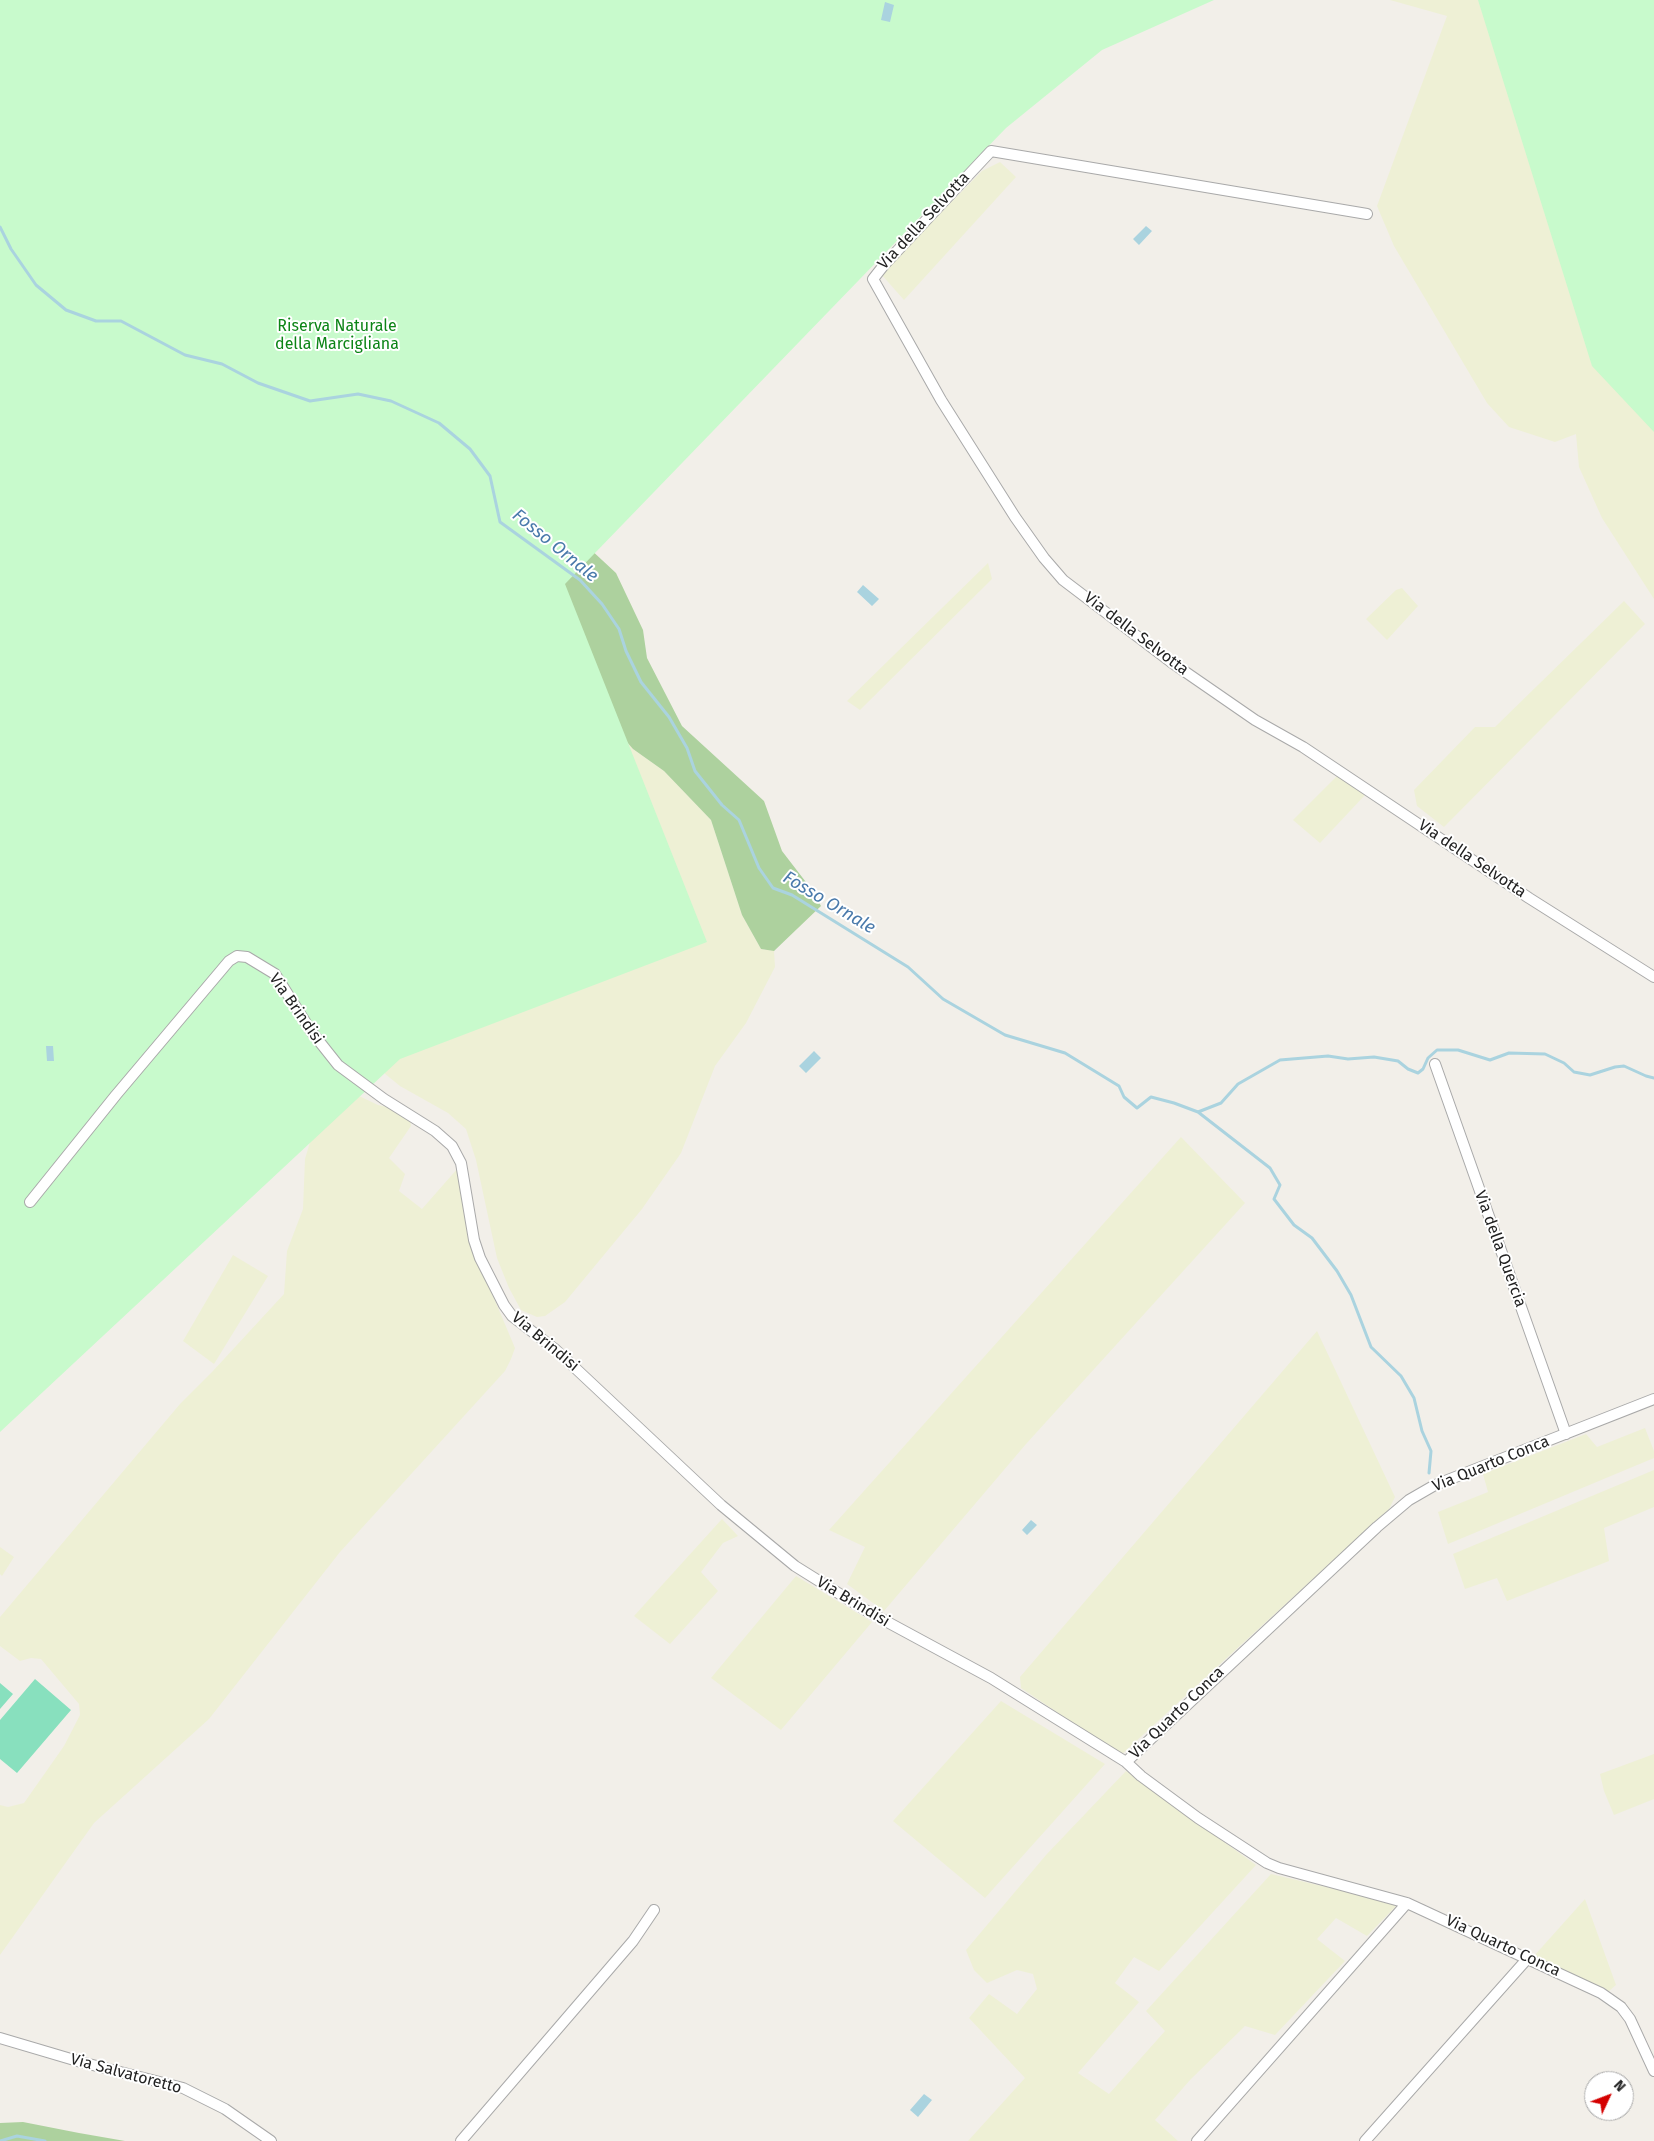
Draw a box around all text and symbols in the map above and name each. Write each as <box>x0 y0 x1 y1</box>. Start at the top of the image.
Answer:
street label: Via della Selvotta <box>874 168 974 274</box>
park label: Riserva Naturale della Marcigliana <box>275 317 399 355</box>
water label: Fosso Ornale <box>508 505 602 587</box>
street label: Via della Selvotta <box>1080 588 1192 680</box>
street label: Via della Selvotta <box>1414 816 1530 902</box>
water label: Fosso Ornale <box>779 867 879 939</box>
street label: Via Brindisi <box>265 970 327 1048</box>
street label: Via della Quercia <box>1470 1188 1530 1310</box>
street label: Via Brindisi <box>507 1308 583 1376</box>
street label: Via Quarto Conca <box>1430 1432 1552 1496</box>
street label: Via Brindisi <box>813 1573 893 1631</box>
street label: Via Quarto Conca <box>1126 1663 1228 1763</box>
street label: Via Quarto Conca <box>1443 1911 1563 1981</box>
street label: Via Salvatoretto <box>68 2050 184 2098</box>
north arrow <box>1584 2071 1634 2121</box>
text: N <box>1610 2077 1629 2095</box>

